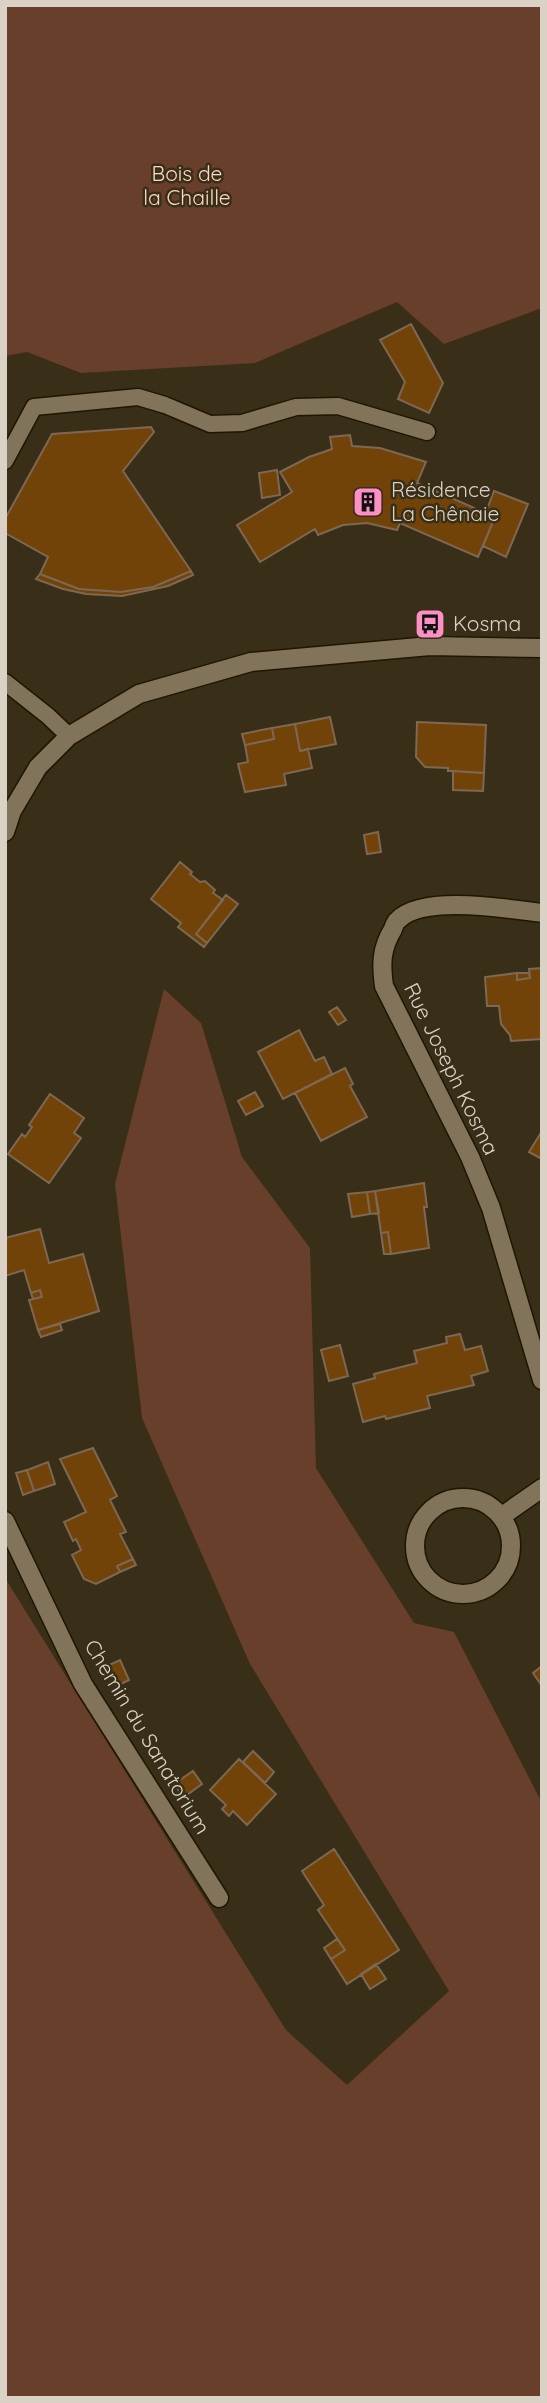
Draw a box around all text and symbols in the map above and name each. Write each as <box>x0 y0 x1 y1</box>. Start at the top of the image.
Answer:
park label: Bois de la Chaille <box>143 160 231 210</box>
place label: Résidence La Chênaie <box>391 476 499 526</box>
building icon: Résidence La Chênaie <box>351 485 385 519</box>
bus stop icon: Kosma <box>413 607 447 641</box>
place label: Kosma <box>453 610 521 636</box>
street label: Rue Joseph Kosma <box>399 978 505 1159</box>
street label: Chemin du Sanatorium <box>79 1634 216 1839</box>

